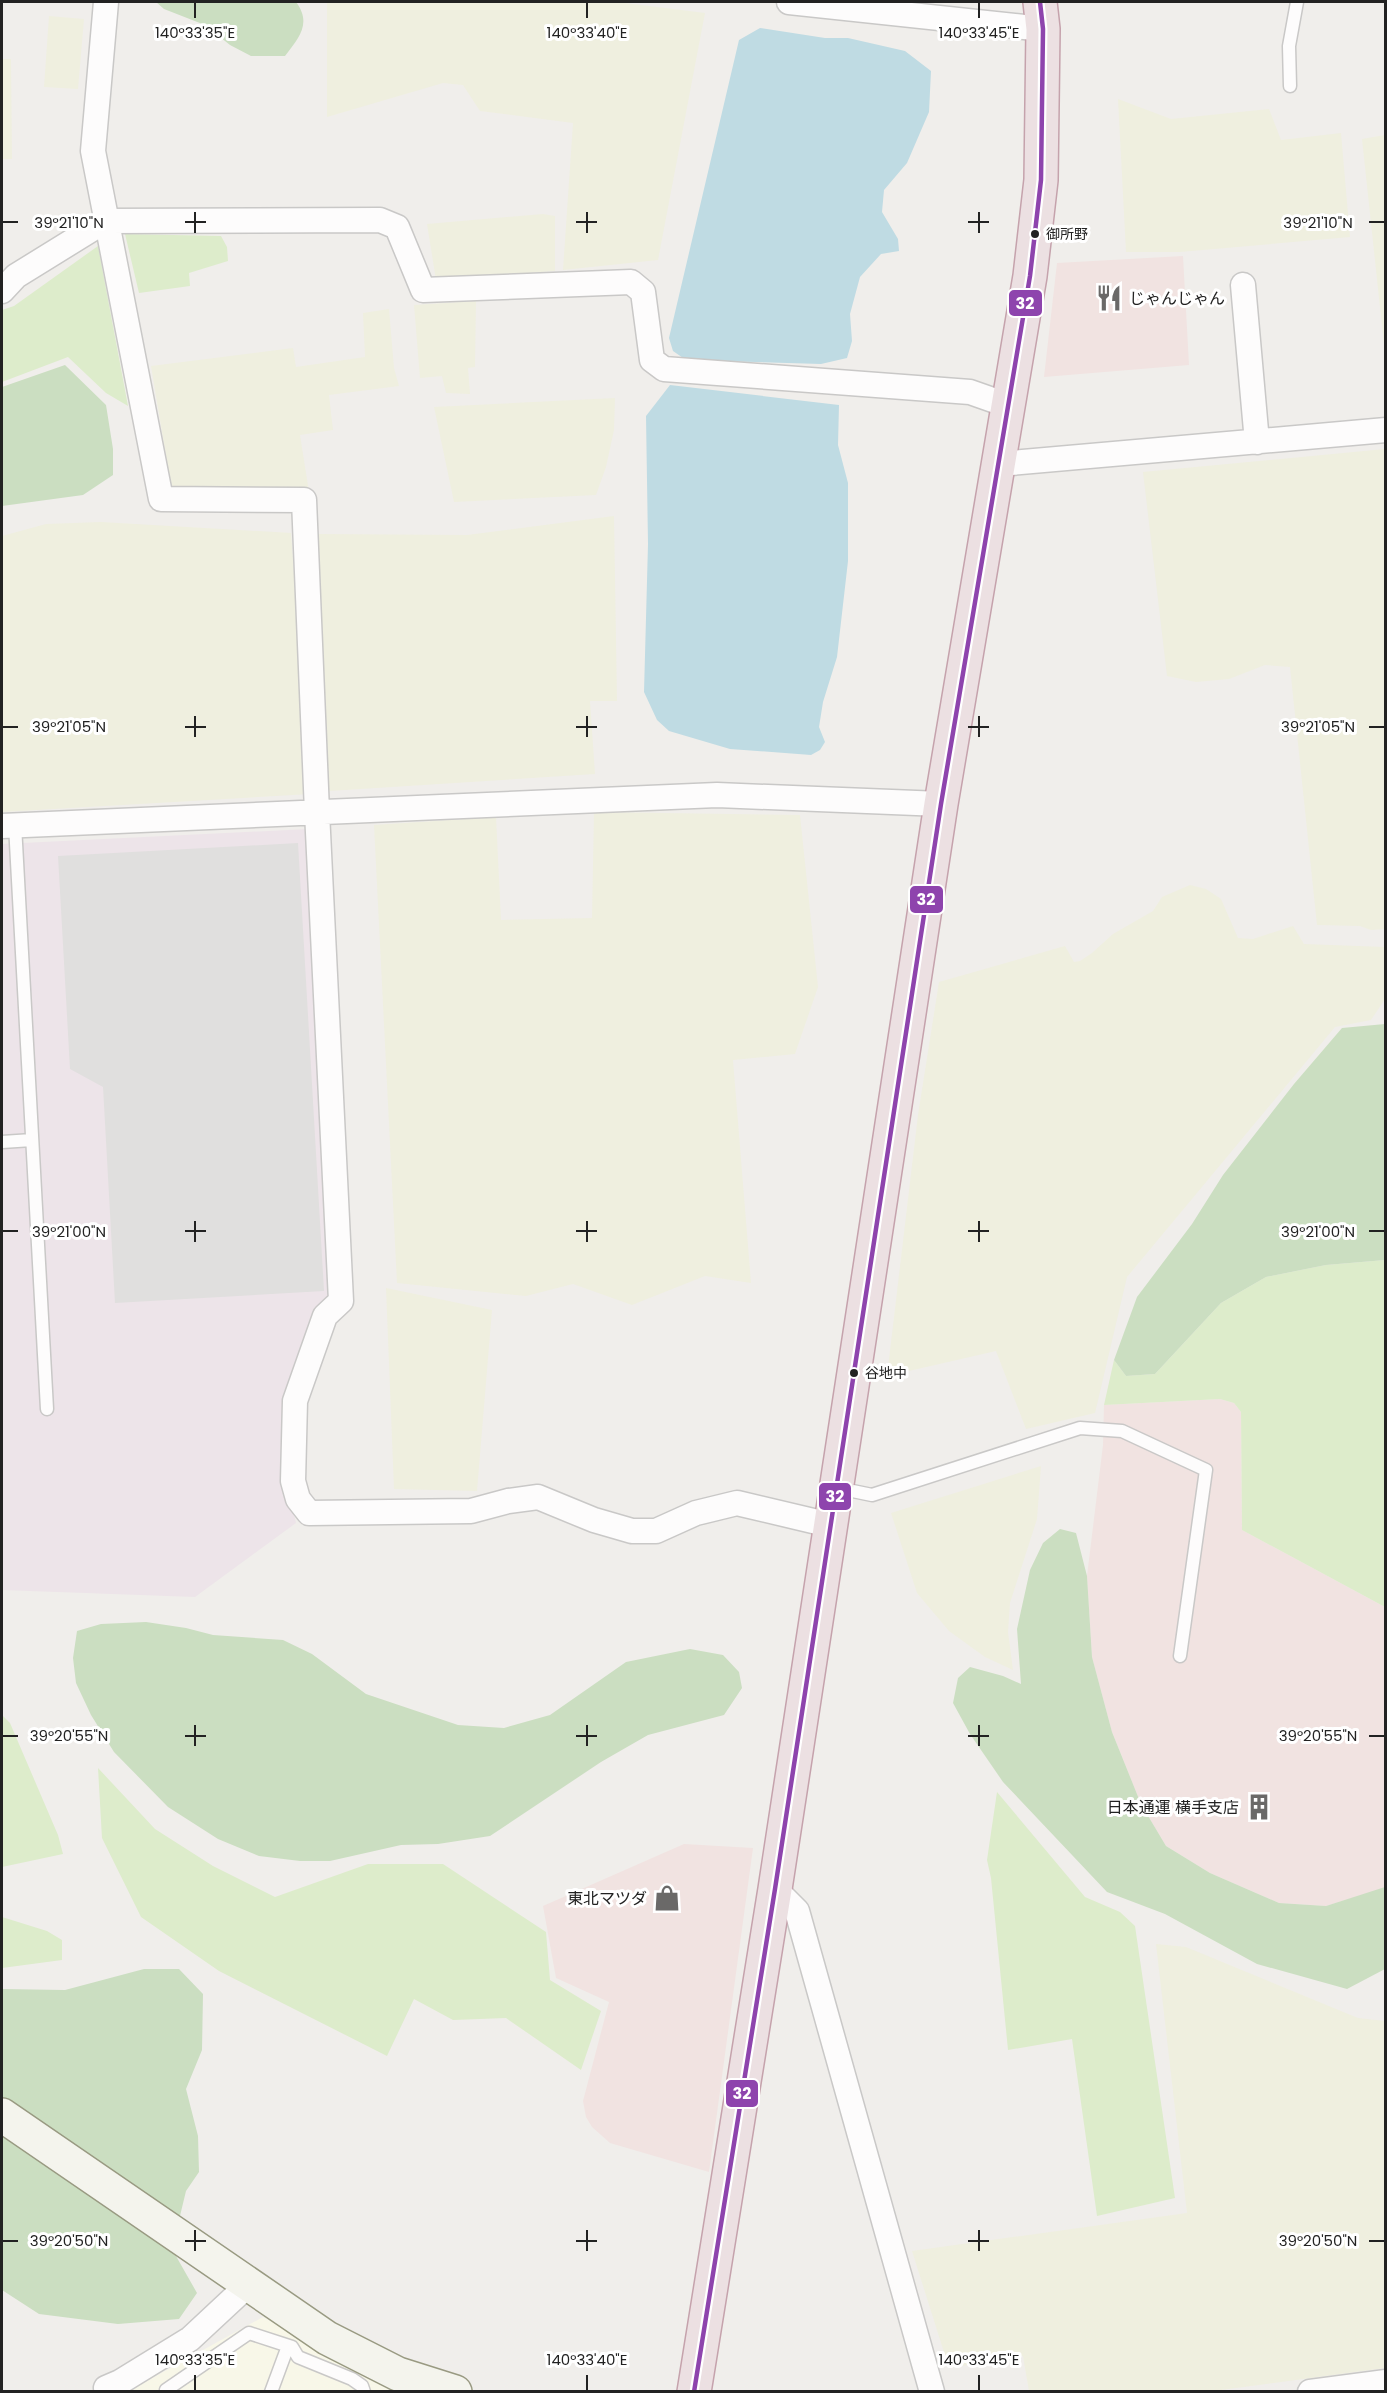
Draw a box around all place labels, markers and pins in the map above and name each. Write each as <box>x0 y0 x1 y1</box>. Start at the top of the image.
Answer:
place label: 御所野 <box>1046 224 1088 244</box>
marker: 御所野 <box>1029 228 1041 240</box>
restaurant icon: じゃんじゃん <box>1094 283 1124 313</box>
place label: じゃんじゃん <box>1129 287 1225 310</box>
place label: 谷地中 <box>865 1363 907 1383</box>
marker: 谷地中 <box>848 1367 860 1379</box>
building icon: 日本通運 横手支店 <box>1244 1792 1274 1822</box>
place label: 日本通運 横手支店 <box>1107 1796 1239 1819</box>
shop icon: 東北マツダ <box>652 1883 682 1913</box>
place label: 東北マツダ <box>567 1887 647 1910</box>

